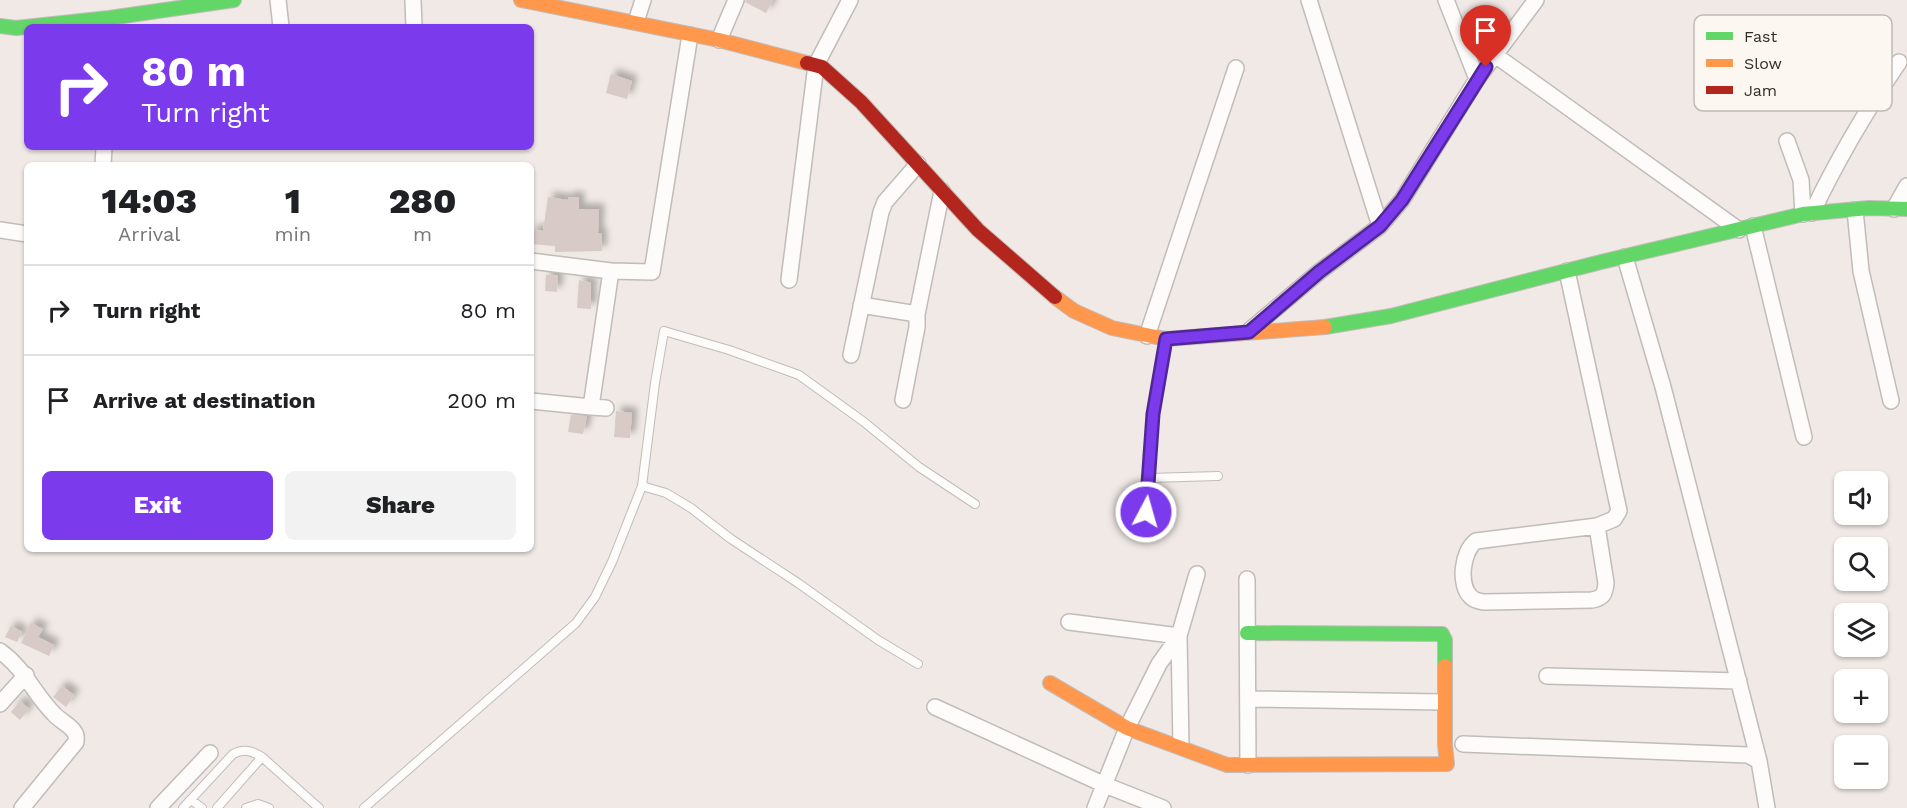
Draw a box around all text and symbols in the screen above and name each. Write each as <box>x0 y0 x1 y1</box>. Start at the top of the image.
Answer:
pin <box>1460 5 1511 67</box>
icon: arrive <box>1469 14 1502 47</box>
legend <box>1694 15 1892 111</box>
text: Fast <box>1744 27 1777 46</box>
text: 80 m <box>141 47 246 96</box>
icon: right <box>42 48 120 126</box>
text: Slow <box>1744 54 1782 73</box>
text: Jam <box>1744 81 1777 100</box>
text: Turn right <box>141 97 270 129</box>
text: 14:03 <box>101 180 197 222</box>
text: 1 <box>285 180 301 222</box>
text: 280 <box>389 180 457 222</box>
text: Arrival <box>118 222 180 246</box>
text: min <box>274 222 311 246</box>
text: m <box>413 222 432 246</box>
icon: right <box>42 294 75 327</box>
text: Turn right <box>93 298 200 323</box>
text: 80 m <box>460 298 516 323</box>
icon: arrive <box>42 384 75 417</box>
text: Arrive at destination <box>93 388 316 413</box>
text: 200 m <box>447 388 516 413</box>
button: Exit <box>42 471 273 540</box>
button: Share <box>285 471 516 540</box>
map controls <box>1834 471 1888 789</box>
button: sound <box>1834 471 1888 525</box>
position arrow <box>1114 480 1178 544</box>
button: search <box>1834 537 1888 591</box>
button: layers <box>1834 603 1888 657</box>
button: + <box>1834 669 1888 723</box>
button: − <box>1834 735 1888 789</box>

